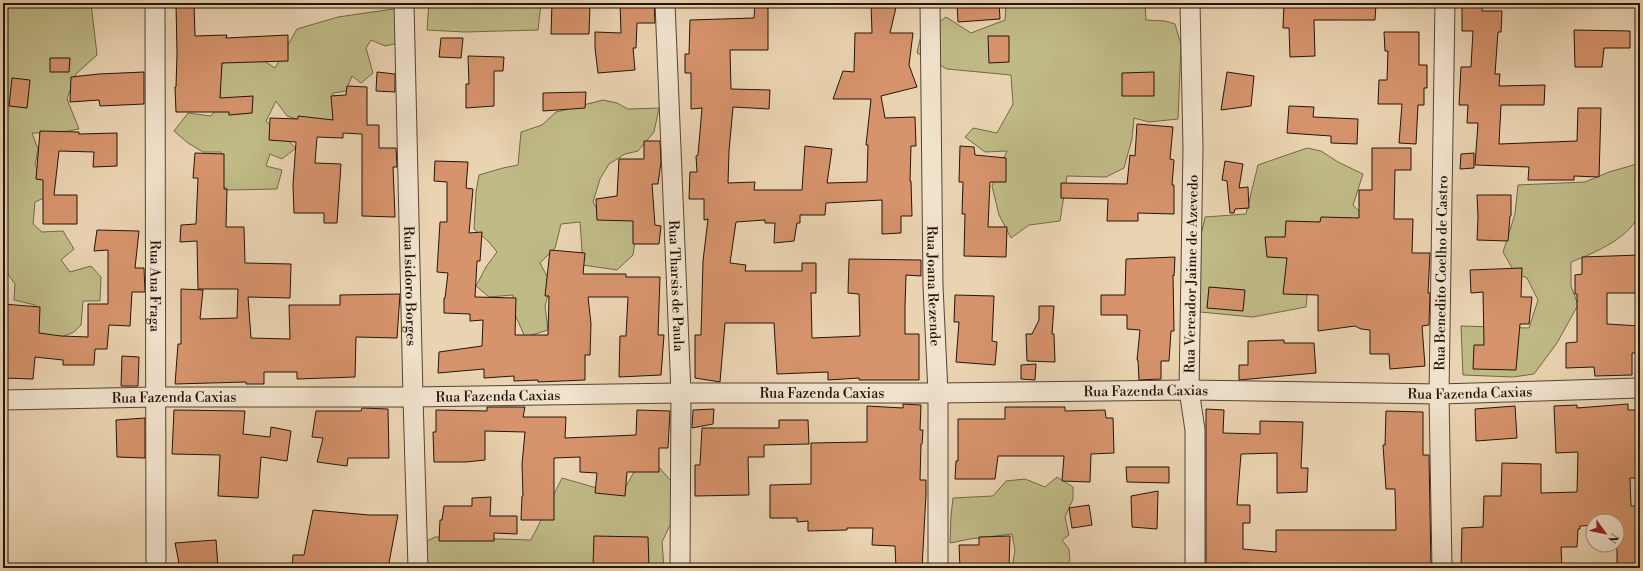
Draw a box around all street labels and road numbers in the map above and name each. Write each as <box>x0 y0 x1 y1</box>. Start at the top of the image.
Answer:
street label: Rua Vereador Jaime de Azevedo <box>1181 174 1203 374</box>
street label: Rua Benedito Coelho de Castro <box>1431 175 1452 371</box>
street label: Rua Tharsis de Paula <box>664 220 687 353</box>
street label: Rua Joana Rezende <box>922 225 944 347</box>
street label: Rua Isidoro Borges <box>399 226 420 346</box>
street label: Rua Ana Fraga <box>145 240 164 333</box>
street label: Rua Fazenda Caxias <box>1083 382 1208 401</box>
street label: Rua Fazenda Caxias <box>1407 383 1533 404</box>
street label: Rua Fazenda Caxias <box>760 385 884 403</box>
street label: Rua Fazenda Caxias <box>435 387 561 407</box>
street label: Rua Fazenda Caxias <box>111 389 236 408</box>

